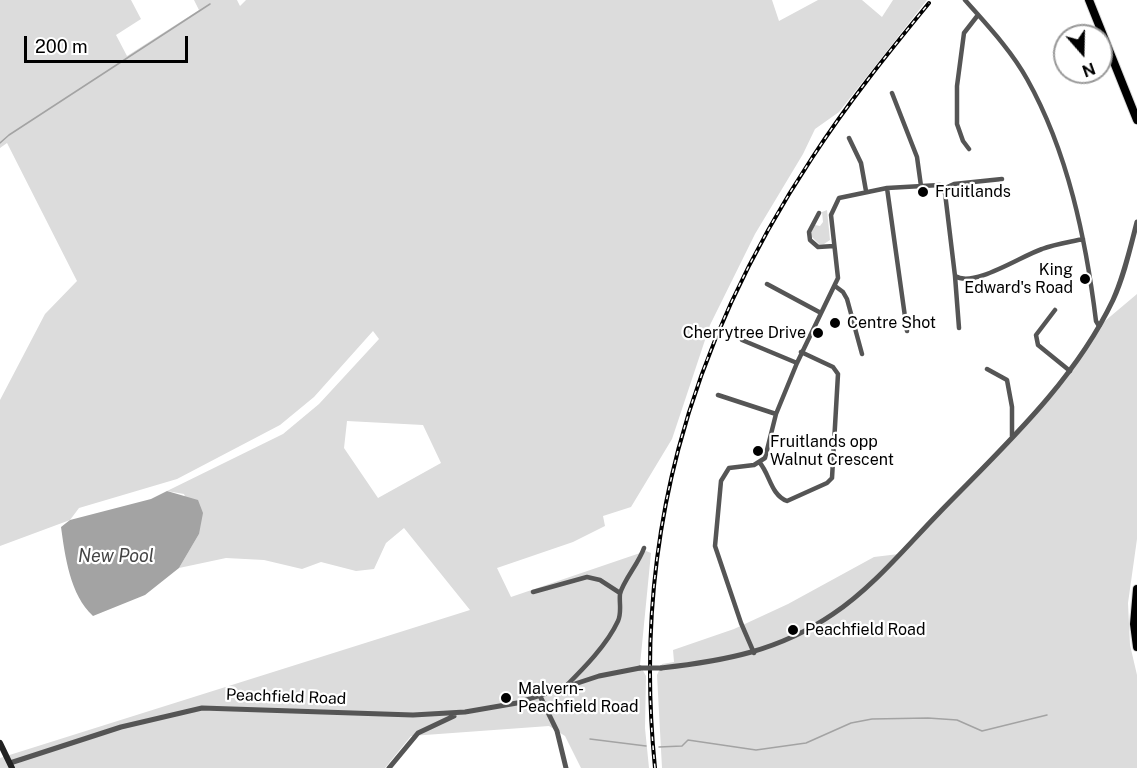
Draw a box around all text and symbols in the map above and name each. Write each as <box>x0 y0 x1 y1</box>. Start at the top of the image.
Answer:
scale bar <box>27 24 190 62</box>
north arrow <box>1053 24 1113 84</box>
text: 200 m <box>35 36 88 57</box>
text: N <box>1080 58 1098 81</box>
place label: Fruitlands <box>935 182 1011 202</box>
marker: Fruitlands <box>916 185 930 199</box>
place label: King Edward's Road <box>964 260 1073 298</box>
marker: King Edward's Road <box>1078 272 1092 286</box>
place label: Centre Shot <box>847 313 936 333</box>
marker: Centre Shot <box>828 316 842 330</box>
place label: Cherrytree Drive <box>683 323 806 343</box>
marker: Cherrytree Drive <box>811 326 825 340</box>
place label: Fruitlands opp Walnut Crescent <box>770 432 894 470</box>
marker: Fruitlands opp Walnut Crescent <box>751 444 765 458</box>
water label: New Pool <box>78 545 154 567</box>
place label: Peachfield Road <box>805 620 925 640</box>
marker: Peachfield Road <box>786 623 800 637</box>
place label: Malvern- Peachfield Road <box>518 679 638 717</box>
street label: Peachfield Road <box>225 685 347 709</box>
marker: Malvern- Peachfield Road <box>499 691 513 705</box>

